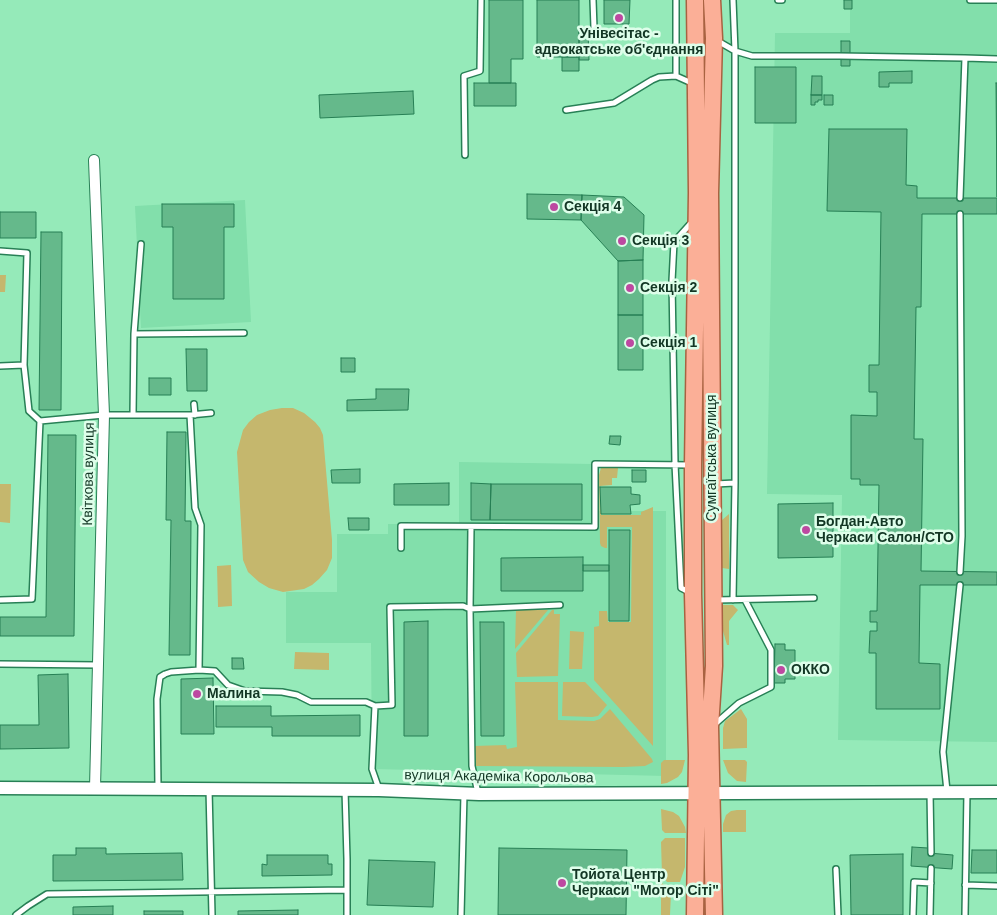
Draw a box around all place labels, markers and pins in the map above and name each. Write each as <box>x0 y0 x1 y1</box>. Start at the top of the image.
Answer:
marker: Унівесітас - адвокатське об'єднання <box>613 12 625 24</box>
place label: Унівесітас - адвокатське об'єднання <box>535 26 703 58</box>
place label: Секція 4 <box>564 199 621 215</box>
marker: Секція 4 <box>548 201 560 213</box>
place label: Секція 3 <box>632 233 689 249</box>
marker: Секція 3 <box>616 235 628 247</box>
place label: Секція 2 <box>640 280 697 296</box>
marker: Секція 2 <box>624 282 636 294</box>
place label: Секція 1 <box>640 335 697 351</box>
marker: Секція 1 <box>624 337 636 349</box>
place label: Богдан-Авто Черкаси Салон/СТО <box>816 514 954 546</box>
marker: Богдан-Авто Черкаси Салон/СТО <box>800 524 812 536</box>
place label: ОККО <box>791 662 830 678</box>
marker: ОККО <box>775 664 787 676</box>
place label: Малина <box>207 686 260 702</box>
marker: Малина <box>191 688 203 700</box>
place label: Тойота Центр Черкаси "Мотор Сіті" <box>572 867 719 900</box>
marker: Тойота Центр Черкаси "Мотор Сіті" <box>556 877 568 889</box>

